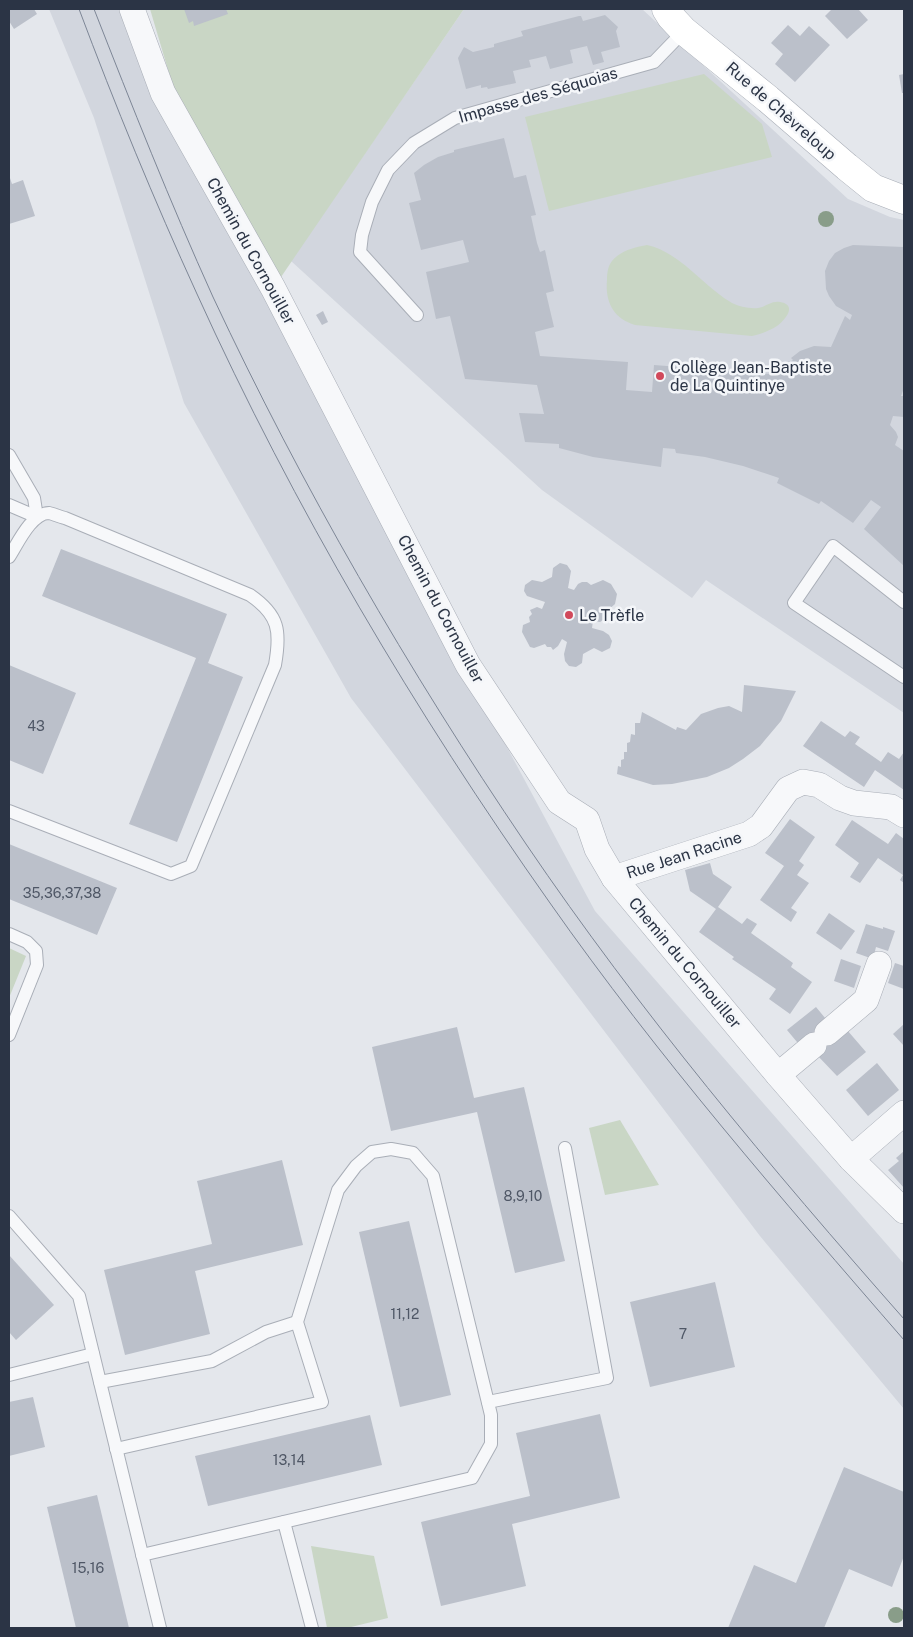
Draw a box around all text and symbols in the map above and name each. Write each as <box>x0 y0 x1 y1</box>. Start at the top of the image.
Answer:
street label: Rue de Chèvreloup <box>722 58 840 164</box>
street label: Impasse des Séquoias <box>456 63 620 127</box>
street label: Chemin du Cornouiller <box>203 174 299 328</box>
place label: Collège Jean-Baptiste de La Quintinye <box>670 358 832 395</box>
marker: Collège Jean-Baptiste de La Quintinye <box>654 370 666 382</box>
street label: Chemin du Cornouiller <box>394 532 488 686</box>
place label: Le Trèfle <box>579 606 644 625</box>
marker: Le Trèfle <box>563 609 575 621</box>
house number: 43 <box>27 718 45 734</box>
street label: Rue Jean Racine <box>624 827 744 883</box>
house number: 35,36,37,38 <box>23 885 101 901</box>
street label: Chemin du Cornouiller <box>625 894 745 1032</box>
house number: 8,9,10 <box>504 1188 542 1204</box>
house number: 11,12 <box>391 1306 419 1322</box>
house number: 7 <box>679 1326 687 1342</box>
house number: 13,14 <box>273 1452 305 1468</box>
house number: 15,16 <box>72 1560 105 1576</box>

